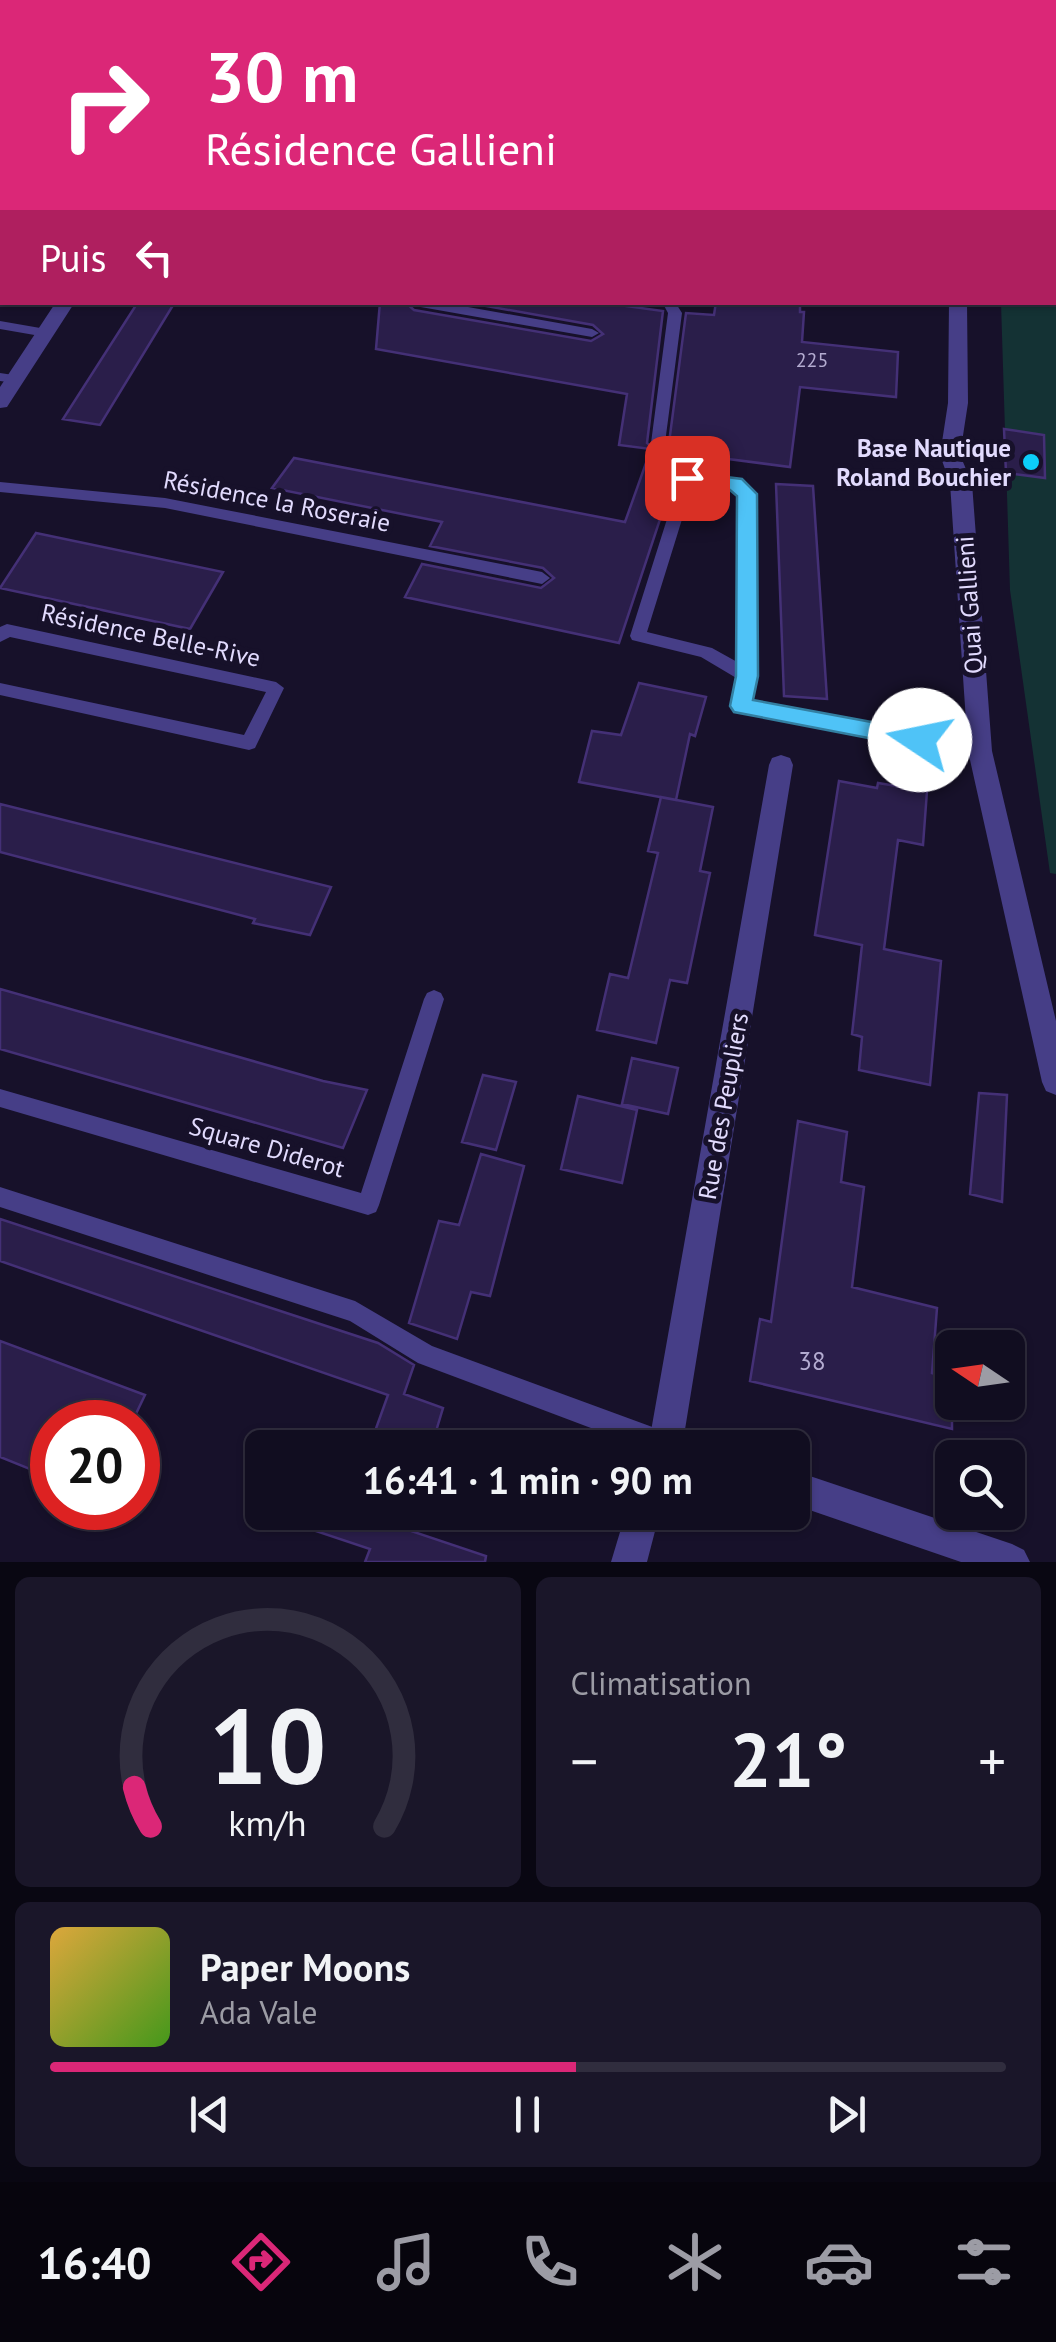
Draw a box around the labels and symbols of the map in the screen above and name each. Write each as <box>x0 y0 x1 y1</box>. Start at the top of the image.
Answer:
house number: 225 <box>796 347 828 373</box>
place label: Base Nautique Roland Bouchier <box>836 432 1011 493</box>
pin <box>645 436 730 521</box>
marker: Base Nautique Roland Bouchier <box>1020 451 1042 473</box>
street label: Résidence la Roseraie <box>161 463 393 539</box>
street label: Quai Gallieni <box>948 535 990 675</box>
street label: Résidence Belle-Rive <box>39 596 263 674</box>
position arrow <box>868 688 972 792</box>
street label: Rue des Peupliers <box>691 1010 755 1202</box>
street label: Square Diderot <box>186 1110 349 1185</box>
north arrow <box>935 1330 1025 1420</box>
house number: 38 <box>798 1345 826 1377</box>
speed limit sign: 20 <box>30 1400 160 1530</box>

